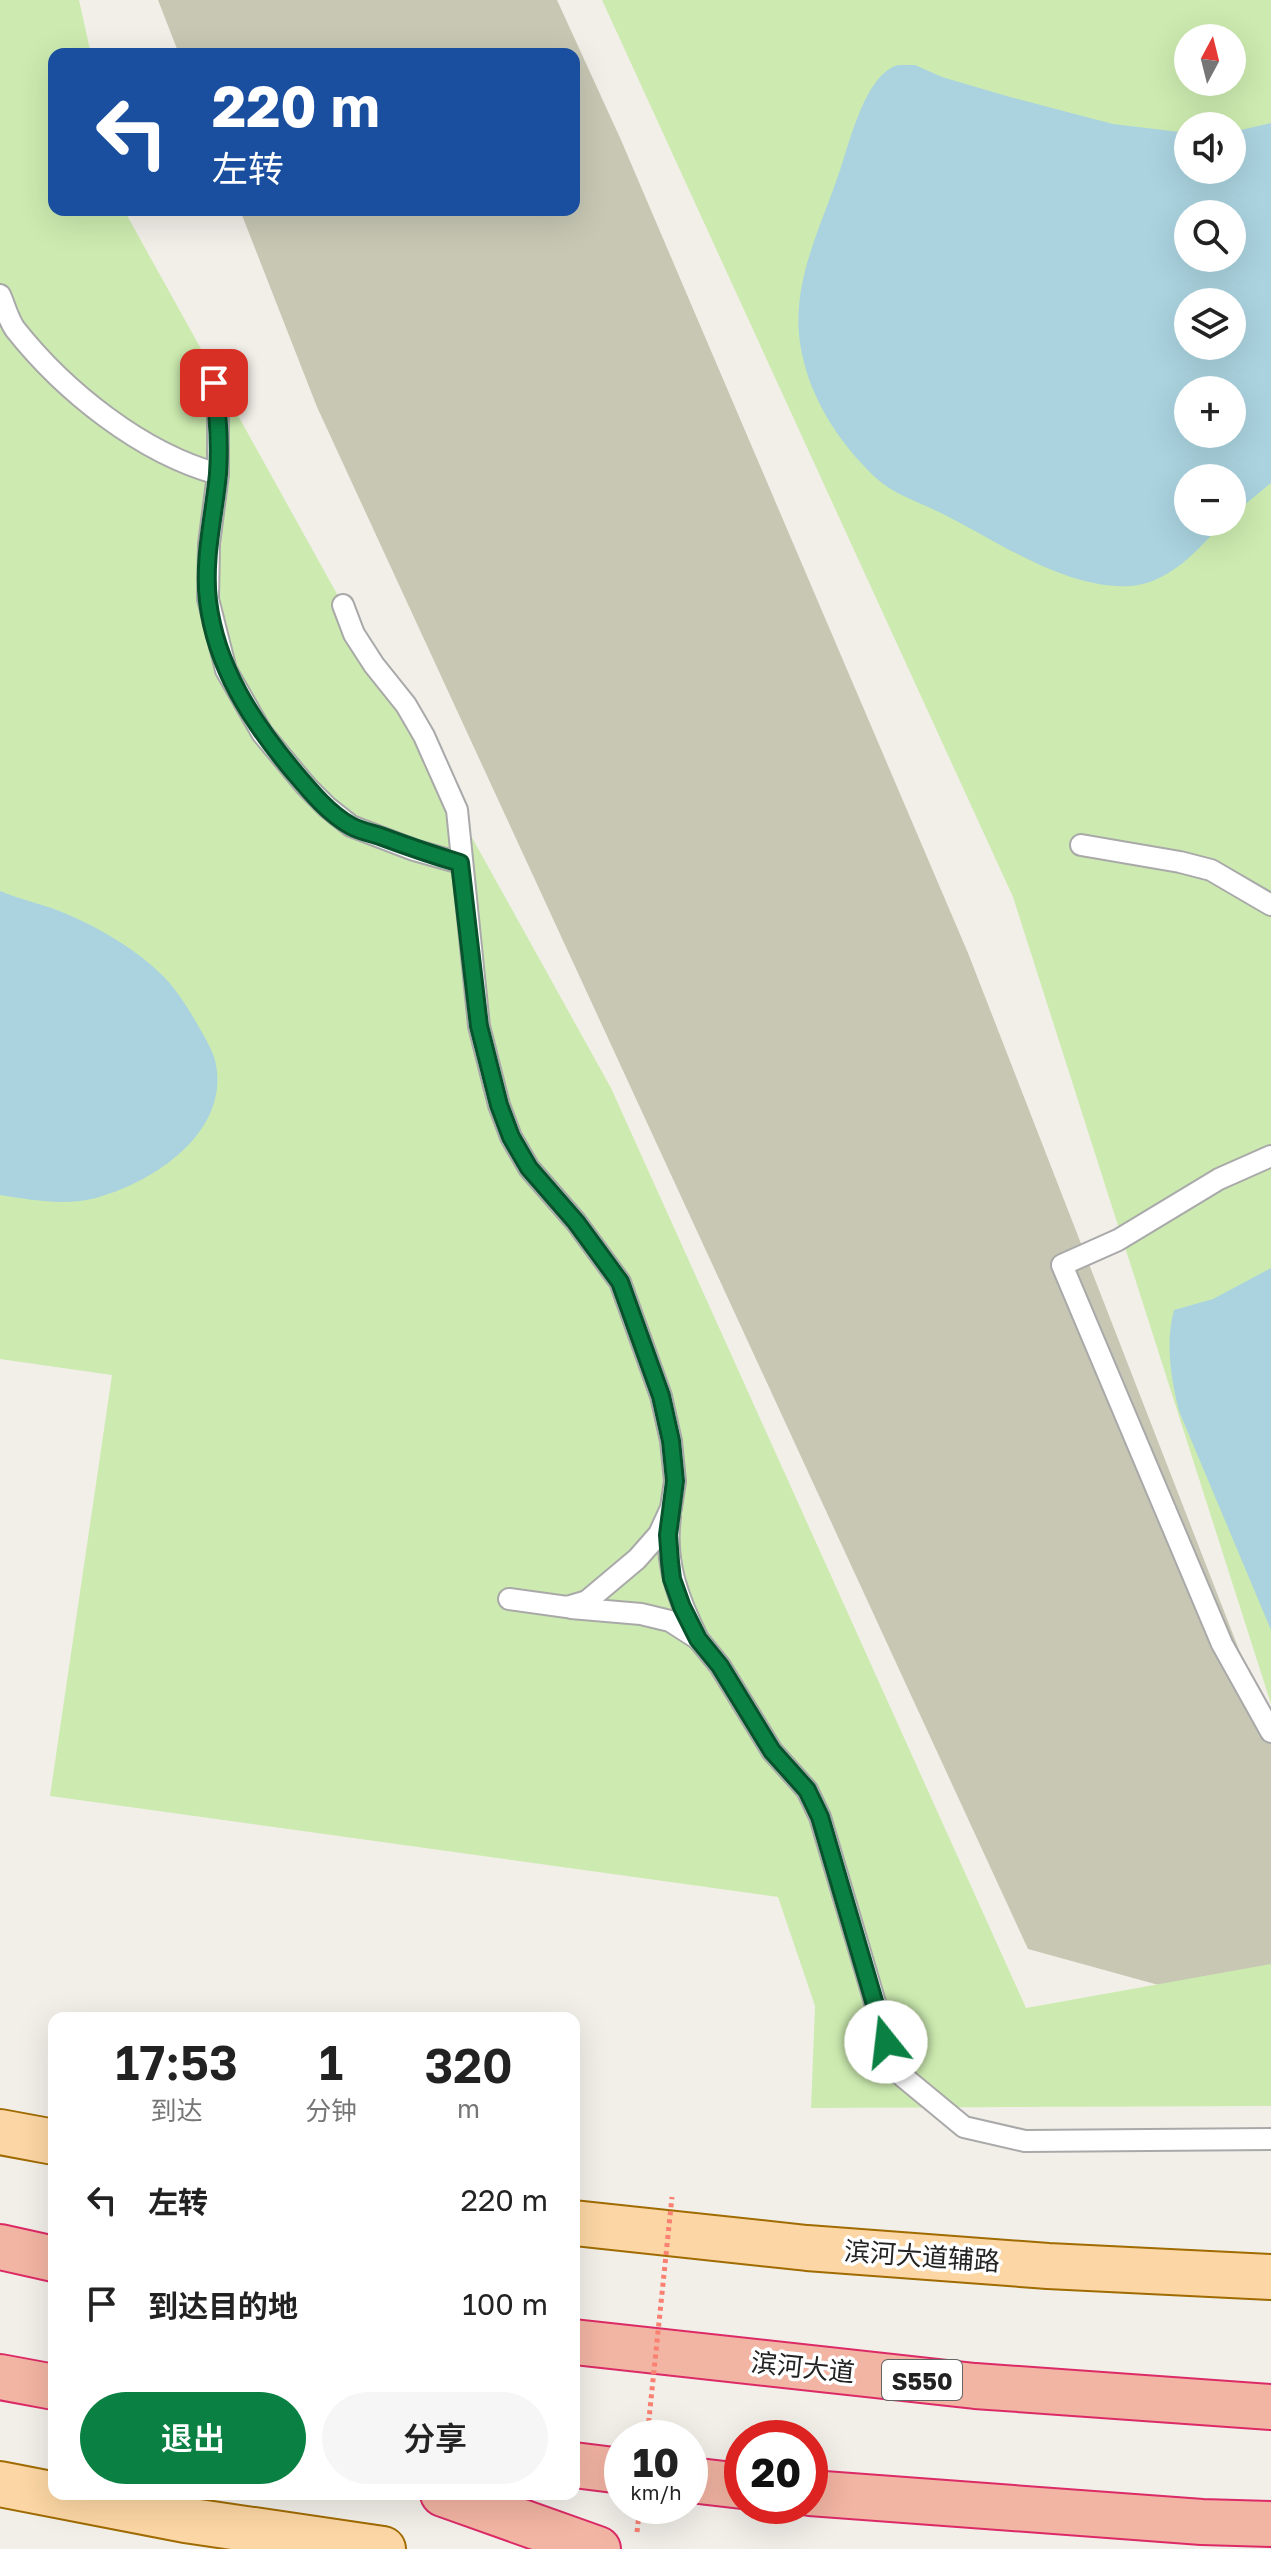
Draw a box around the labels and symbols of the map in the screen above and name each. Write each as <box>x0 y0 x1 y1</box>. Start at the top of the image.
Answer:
north arrow <box>1174 24 1246 96</box>
pin <box>180 349 248 417</box>
position arrow <box>844 2000 928 2084</box>
street label: 滨河大道辅路 <box>843 2235 1001 2277</box>
street label: 滨河大道 <box>750 2346 856 2388</box>
road number: S550 <box>882 2360 962 2400</box>
speed limit sign: 20 <box>724 2420 828 2524</box>

